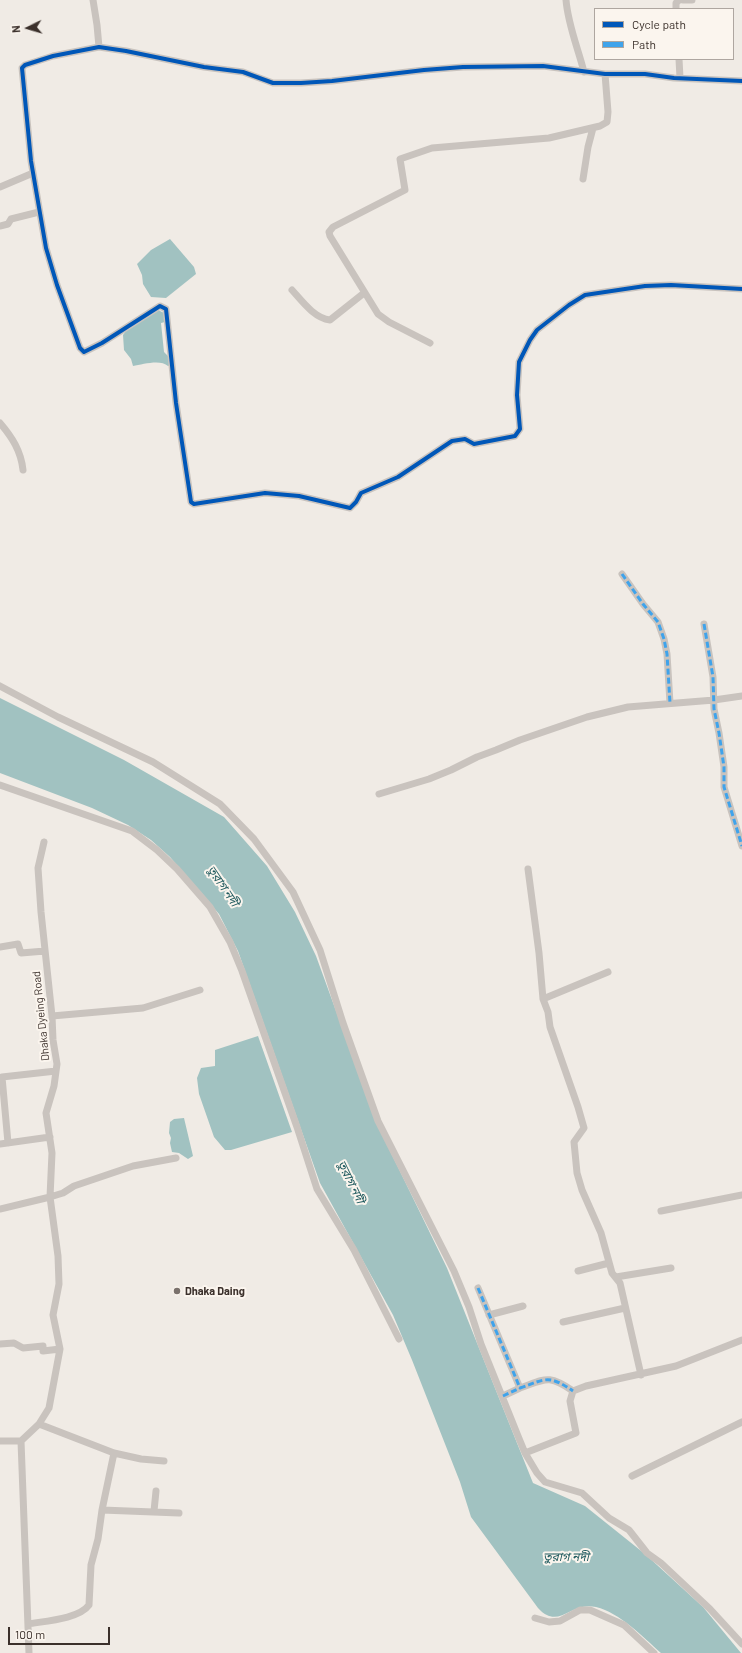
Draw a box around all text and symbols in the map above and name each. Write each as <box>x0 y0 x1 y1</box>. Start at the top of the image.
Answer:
north arrow <box>8 8 48 48</box>
legend <box>594 8 734 60</box>
text: Cycle path <box>632 17 686 31</box>
text: N <box>9 25 22 33</box>
text: Path <box>632 37 656 51</box>
water label: তুরাগ নদী <box>204 863 242 909</box>
street label: Dhaka Dyeing Road <box>30 970 52 1062</box>
water label: তুরাগ নদী <box>334 1158 368 1206</box>
place label: Dhaka Daing <box>185 1284 245 1298</box>
marker: Dhaka Daing <box>172 1286 182 1296</box>
water label: তুরাগ নদী <box>543 1550 589 1564</box>
scale bar <box>10 1619 112 1645</box>
text: 100 m <box>15 1627 45 1641</box>

